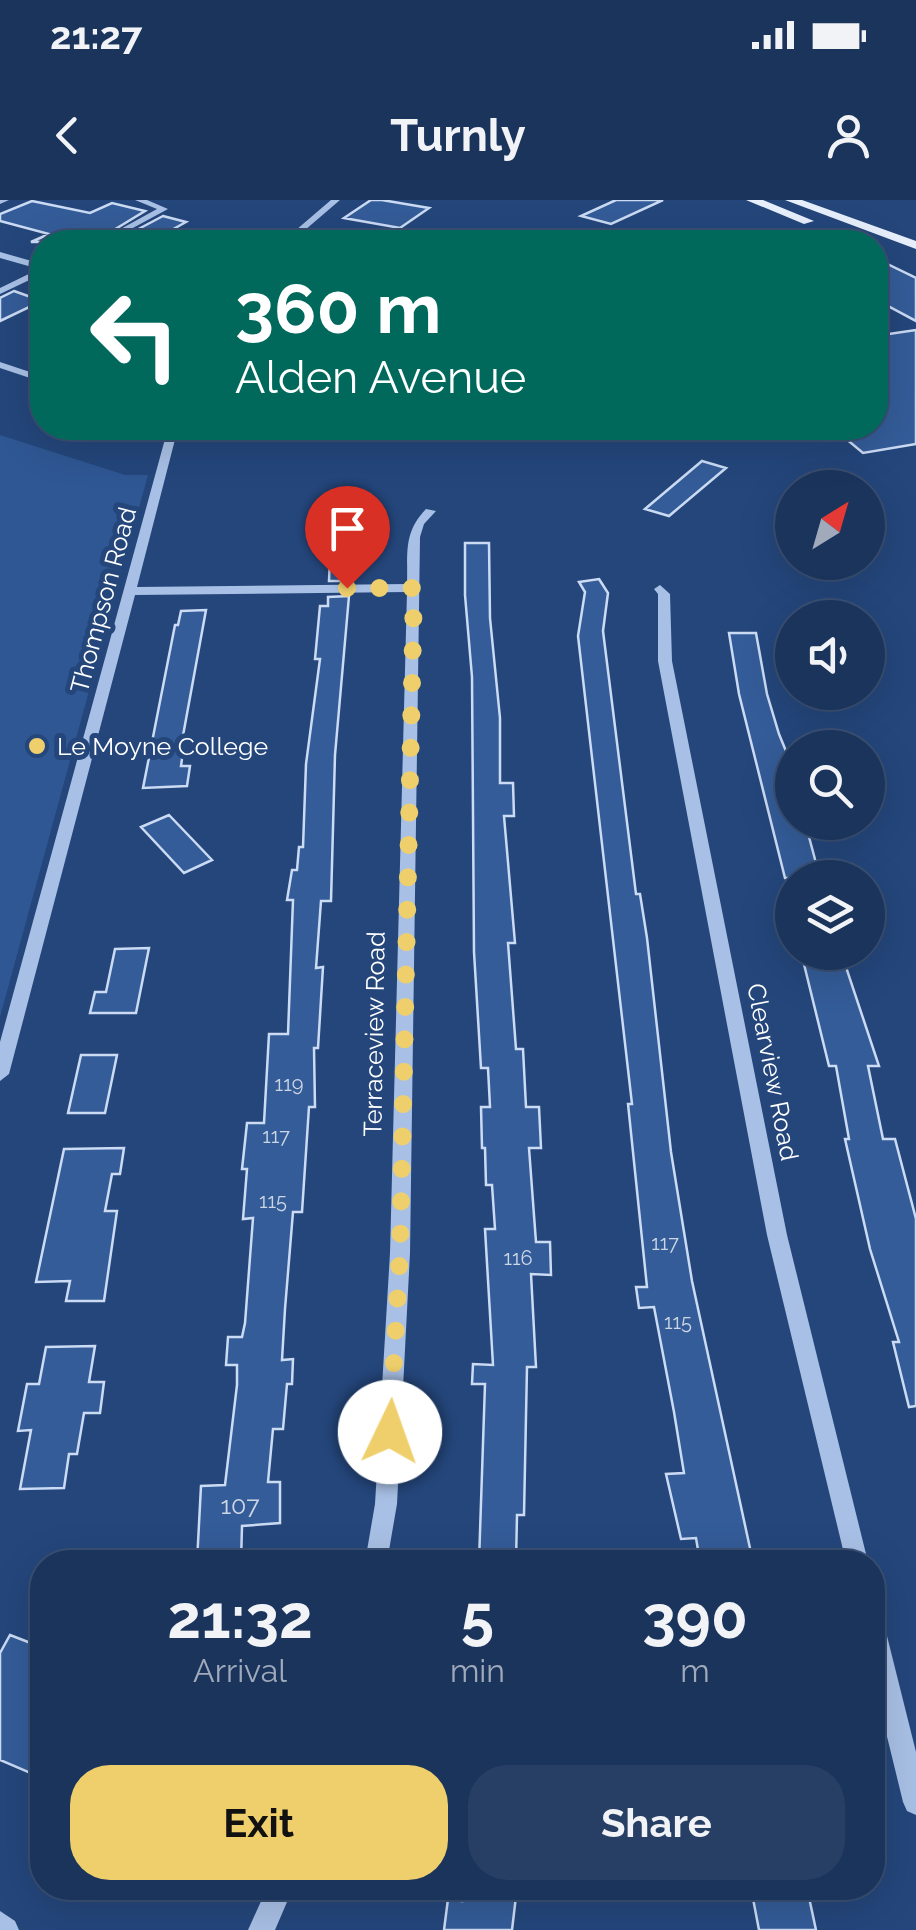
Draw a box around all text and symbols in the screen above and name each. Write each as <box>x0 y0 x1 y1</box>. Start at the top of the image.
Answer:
text: 21:27 <box>50 13 142 58</box>
icon: back <box>40 108 95 163</box>
icon: person <box>821 108 876 163</box>
text: Turnly <box>390 109 526 162</box>
text: 360 m <box>235 267 442 349</box>
icon: left <box>70 270 200 400</box>
text: Alden Avenue <box>235 351 526 404</box>
north arrow <box>775 470 885 580</box>
map controls <box>775 470 885 970</box>
pin <box>305 486 390 589</box>
icon: arrive <box>320 501 375 556</box>
street label: Thompson Road <box>64 504 142 696</box>
button: sound <box>775 600 885 710</box>
button: search <box>775 730 885 840</box>
place label: Le Moyne College <box>57 731 268 761</box>
marker: Le Moyne College <box>26 735 48 757</box>
button: layers <box>775 860 885 970</box>
street label: Terraceview Road <box>357 931 391 1137</box>
street label: Clearview Road <box>741 981 805 1163</box>
house number: 119 <box>275 1072 303 1096</box>
house number: 117 <box>262 1124 290 1148</box>
house number: 115 <box>259 1189 287 1213</box>
house number: 117 <box>651 1231 679 1255</box>
house number: 116 <box>503 1246 533 1270</box>
house number: 115 <box>664 1310 692 1334</box>
position arrow <box>338 1380 442 1484</box>
house number: 107 <box>220 1490 260 1520</box>
text: 21:32 <box>167 1582 313 1652</box>
text: 5 <box>461 1582 494 1652</box>
text: 390 <box>642 1582 748 1652</box>
text: Arrival <box>193 1652 287 1689</box>
text: min <box>450 1652 505 1689</box>
text: m <box>680 1652 710 1689</box>
button: Exit <box>70 1765 448 1880</box>
button: Share <box>468 1765 845 1880</box>

